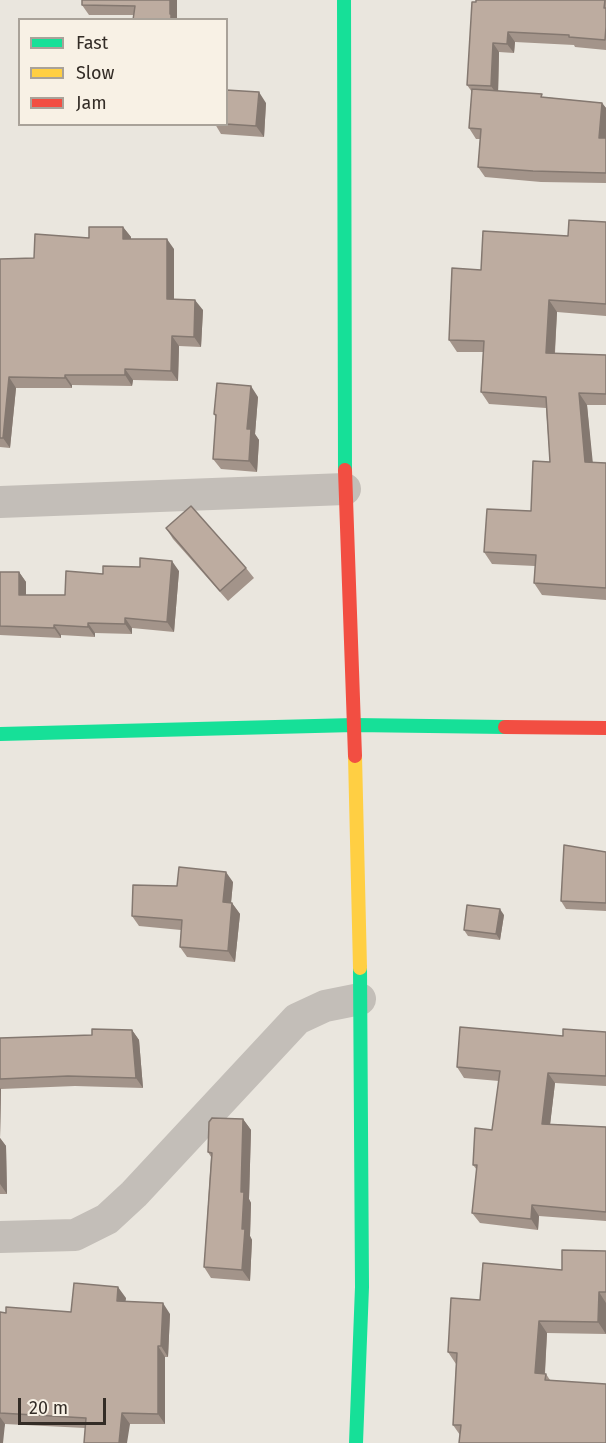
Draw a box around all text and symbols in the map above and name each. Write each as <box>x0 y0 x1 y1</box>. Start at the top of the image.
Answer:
legend <box>18 18 228 126</box>
text: Fast <box>76 32 108 54</box>
text: Slow <box>76 62 114 84</box>
text: Jam <box>76 92 107 114</box>
scale bar <box>21 1386 110 1424</box>
text: 20 m <box>29 1397 68 1419</box>

